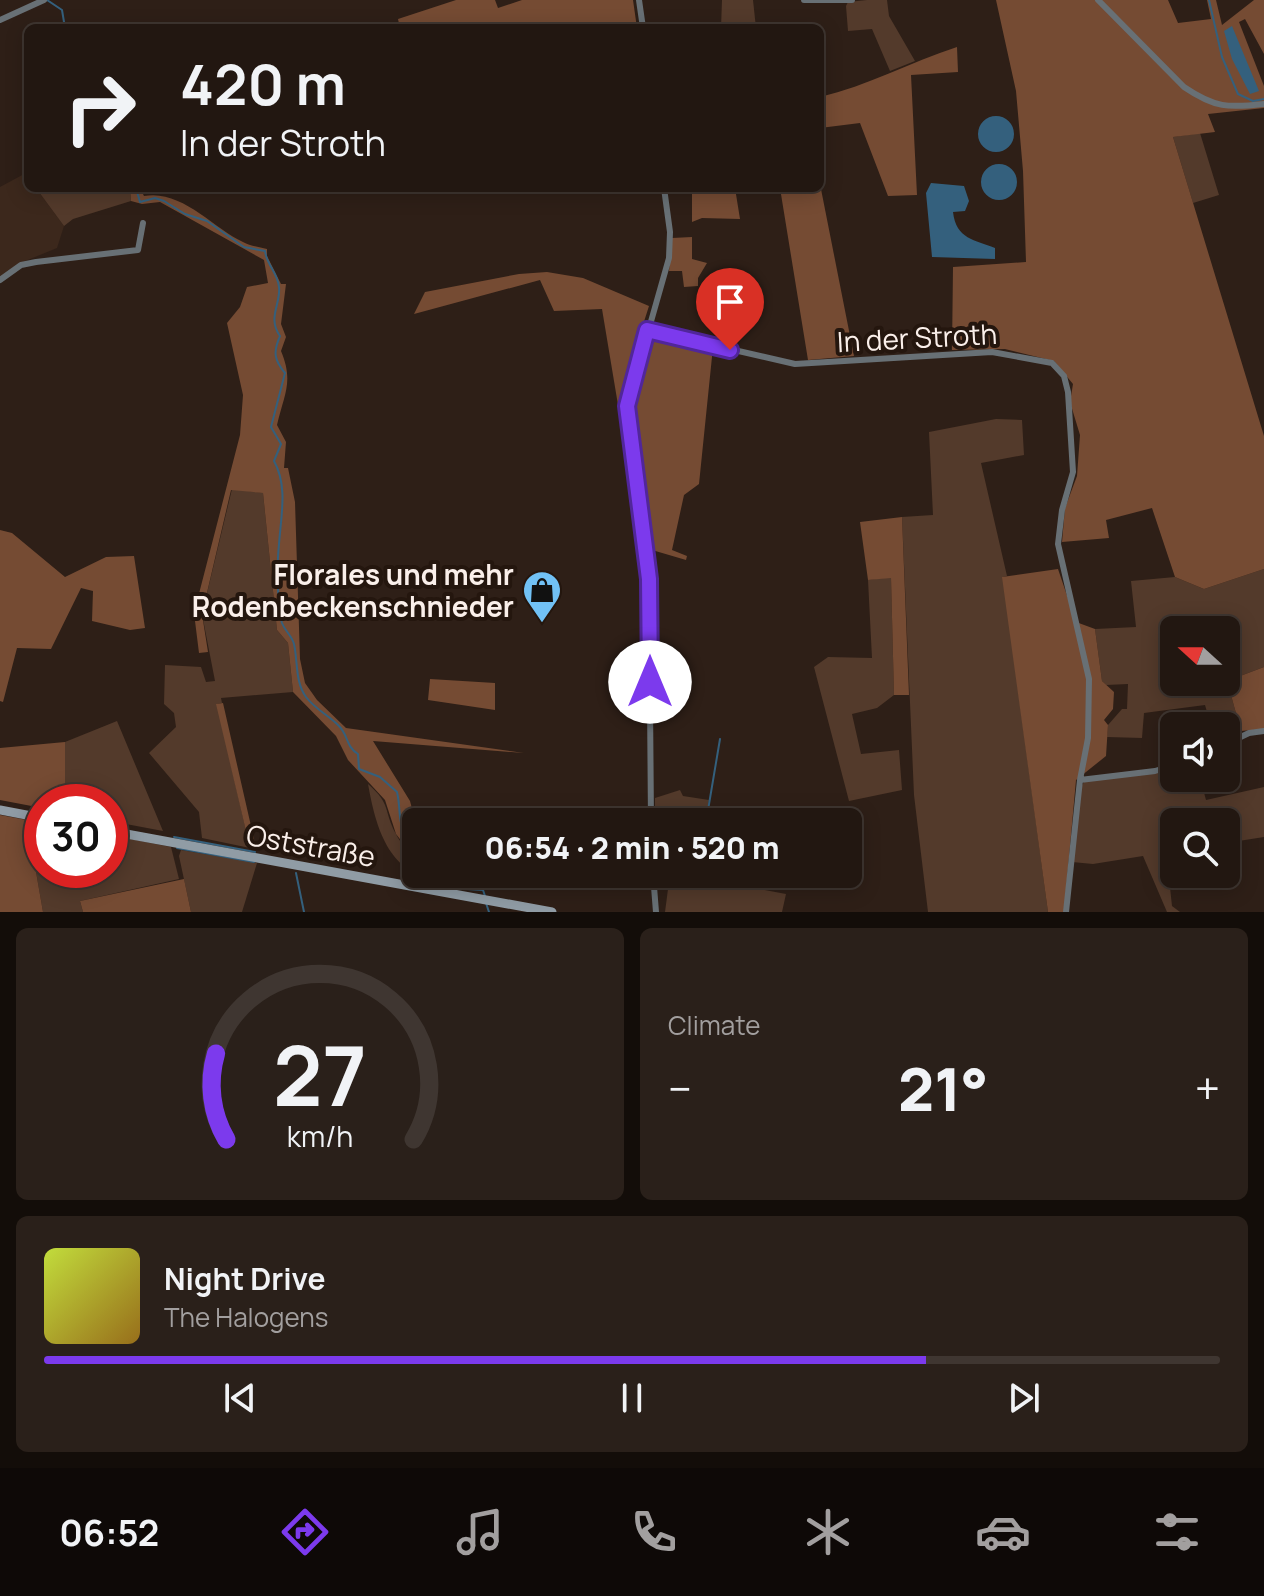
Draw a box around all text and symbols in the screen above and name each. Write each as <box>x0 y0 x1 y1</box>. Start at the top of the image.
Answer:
text: 420 m <box>180 45 346 122</box>
icon: right <box>48 56 152 160</box>
text: In der Stroth <box>180 118 386 167</box>
pin <box>696 268 764 350</box>
icon: arrive <box>708 280 752 324</box>
street label: In der Stroth <box>836 314 998 360</box>
place label: Florales und mehr Rodenbeckenschnieder <box>192 555 514 625</box>
shop icon: Florales und mehr Rodenbeckenschnieder <box>521 569 563 624</box>
north arrow <box>1160 616 1240 696</box>
map controls <box>1160 616 1240 888</box>
position arrow <box>608 640 692 724</box>
button: sound <box>1160 712 1240 792</box>
speed limit sign: 30 <box>24 784 128 888</box>
button: search <box>1160 808 1240 888</box>
street label: Oststraße <box>244 815 378 875</box>
text: 06:54 · 2 min · 520 m <box>485 827 779 868</box>
text: Climate <box>668 1007 760 1043</box>
text: 27 <box>273 1017 367 1131</box>
text: 21° <box>898 1047 988 1129</box>
text: − <box>668 1058 692 1118</box>
text: + <box>1195 1058 1220 1118</box>
text: km/h <box>287 1117 353 1156</box>
text: Night Drive <box>164 1258 326 1299</box>
text: The Halogens <box>164 1299 328 1335</box>
icon: previous <box>218 1376 262 1420</box>
icon: pause <box>610 1376 654 1420</box>
icon: next <box>1002 1376 1046 1420</box>
icon: directions <box>277 1504 333 1560</box>
icon: music <box>452 1504 508 1560</box>
icon: phone <box>626 1504 682 1560</box>
icon: climate <box>800 1504 856 1560</box>
icon: car <box>975 1504 1031 1560</box>
icon: filters <box>1149 1504 1205 1560</box>
text: 06:52 <box>59 1508 159 1557</box>

